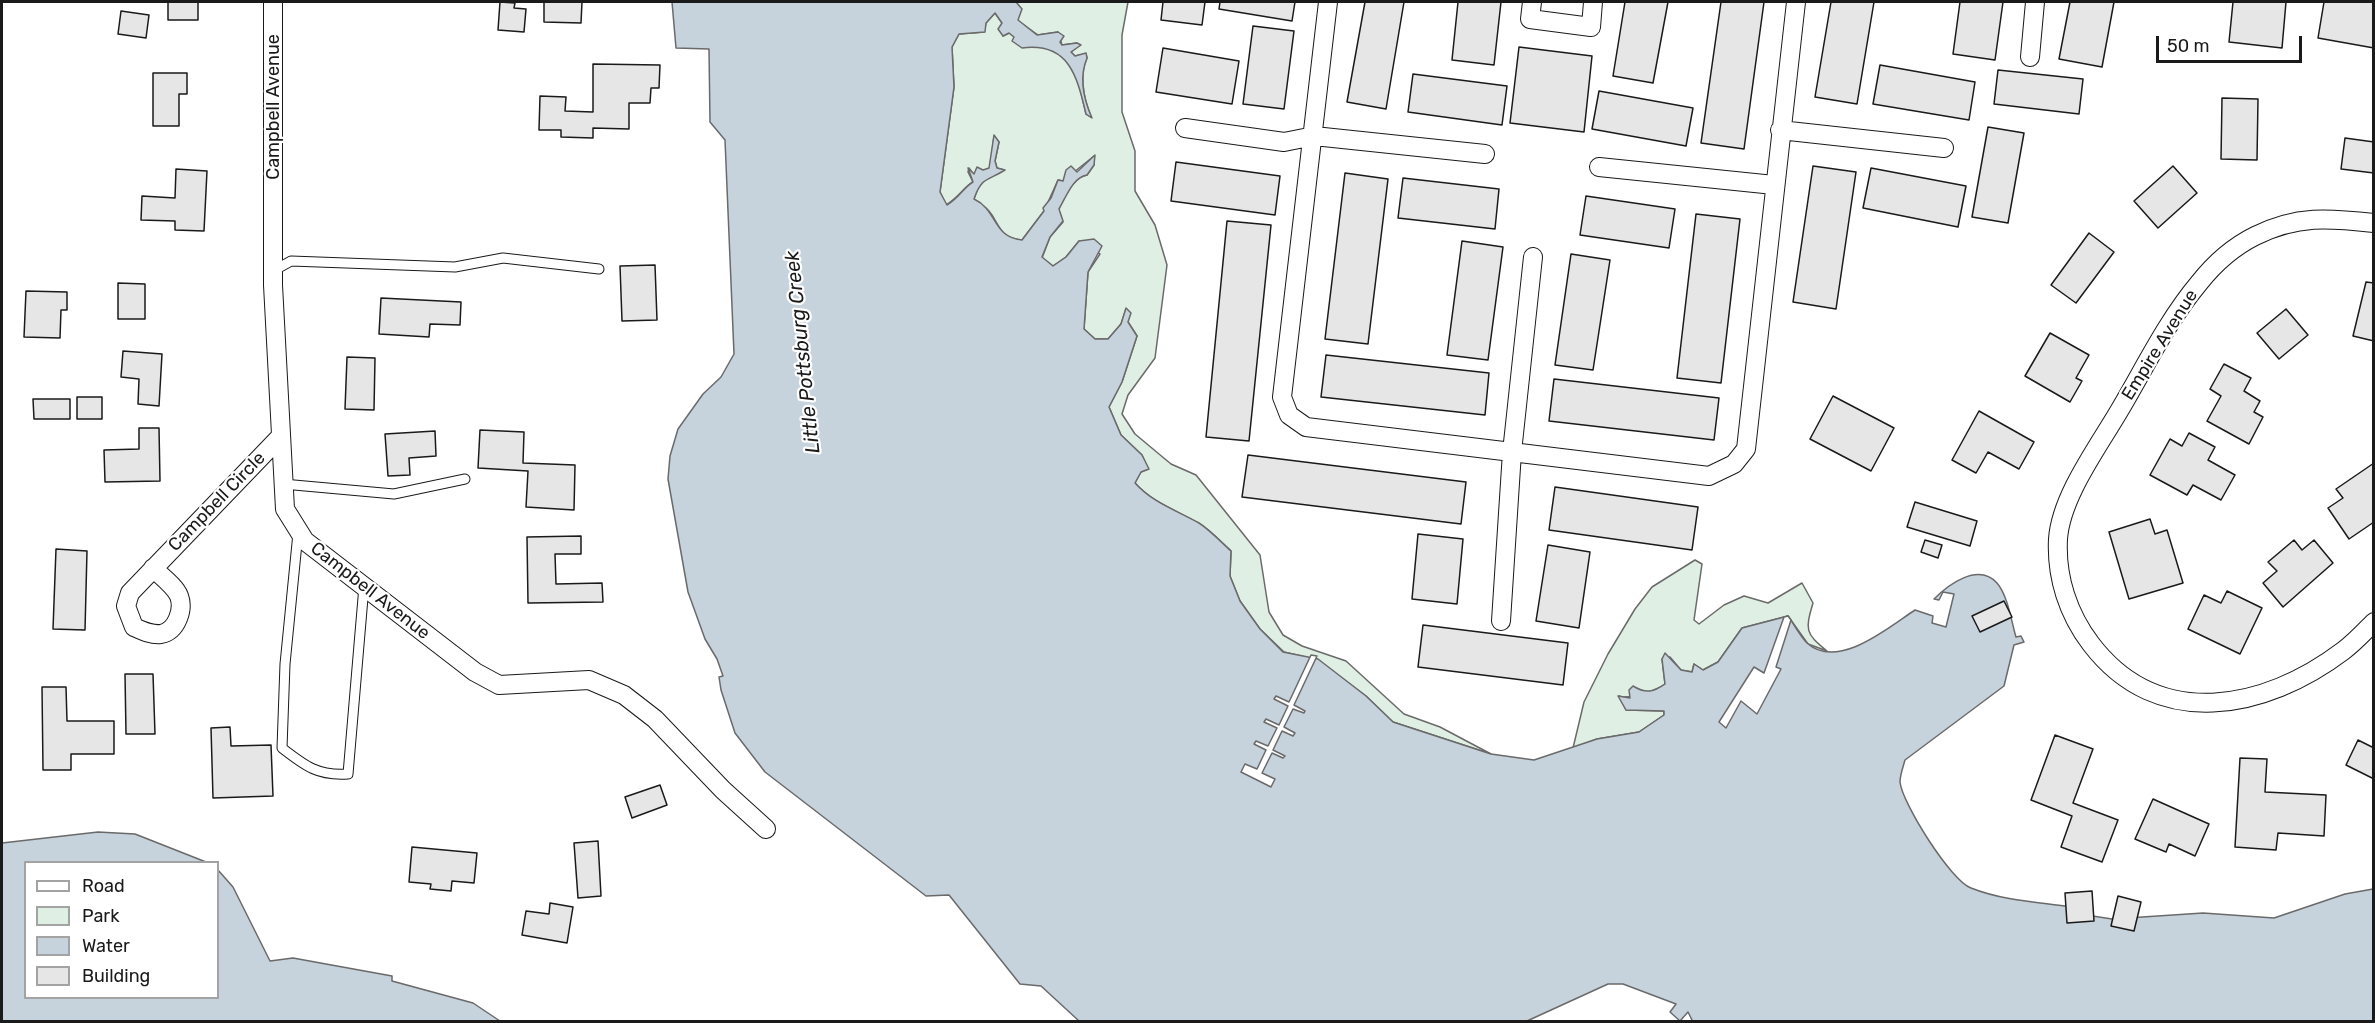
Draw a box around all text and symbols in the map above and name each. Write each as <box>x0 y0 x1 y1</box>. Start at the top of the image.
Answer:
scale bar <box>2159 24 2304 62</box>
street label: Campbell Avenue <box>263 34 285 180</box>
text: 50 m <box>2167 35 2210 57</box>
water label: Little Pottsburg Creek <box>780 249 826 455</box>
street label: Empire Avenue <box>2117 286 2203 404</box>
street label: Campbell Circle <box>164 448 270 556</box>
street label: Campbell Avenue <box>306 538 434 644</box>
legend <box>24 861 219 999</box>
text: Road <box>82 875 125 897</box>
text: Park <box>82 905 119 927</box>
text: Water <box>82 935 130 957</box>
text: Building <box>82 965 150 987</box>

